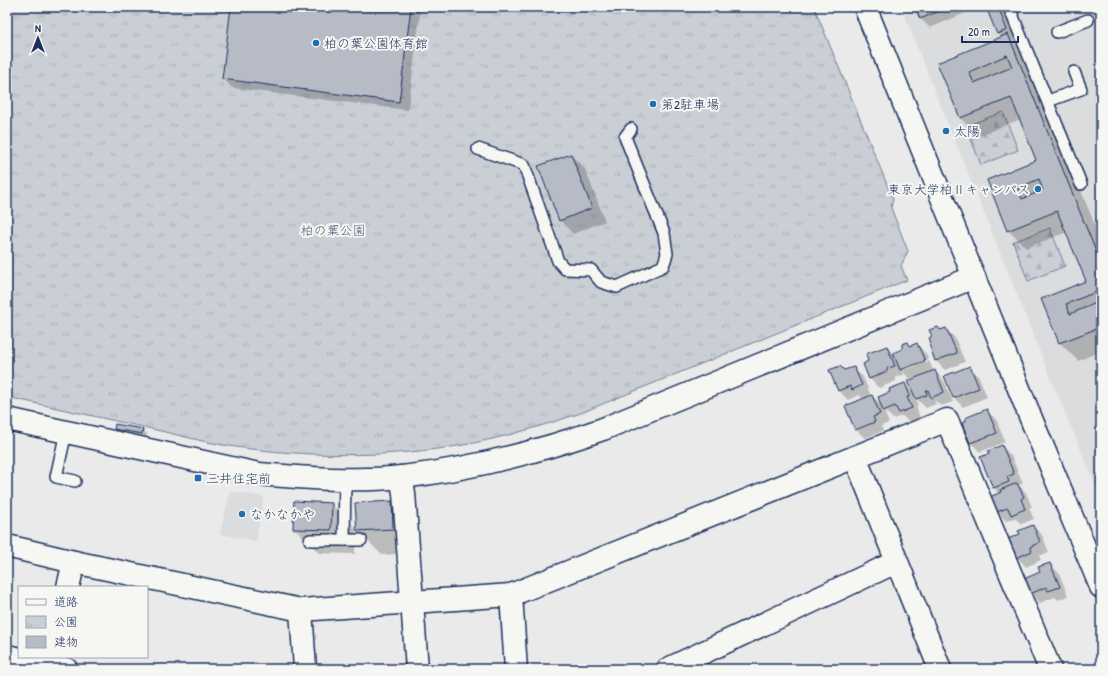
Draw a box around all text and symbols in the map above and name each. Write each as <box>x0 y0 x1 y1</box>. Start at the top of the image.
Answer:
north arrow <box>18 18 58 58</box>
scale bar <box>962 18 1018 44</box>
text: N <box>35 21 41 35</box>
text: 20 m <box>968 23 990 40</box>
place label: 柏の葉公園体育館 <box>324 34 428 52</box>
marker: 柏の葉公園体育館 <box>311 38 321 48</box>
place label: 第2駐車場 <box>661 95 719 113</box>
marker: 第2駐車場 <box>648 99 658 109</box>
place label: 太陽 <box>954 122 980 140</box>
marker: 太陽 <box>941 126 951 136</box>
place label: 東京大学柏Ⅱキャンパス <box>888 180 1030 198</box>
marker: 東京大学柏Ⅱキャンパス <box>1033 184 1043 194</box>
park label: 柏の葉公園 <box>300 221 366 239</box>
place label: 三井住宅前 <box>206 469 271 487</box>
marker: 三井住宅前 <box>193 473 203 483</box>
place label: なかなかや <box>250 505 315 523</box>
marker: なかなかや <box>237 509 247 519</box>
legend <box>18 586 148 658</box>
text: 道路 <box>54 593 78 610</box>
text: 公園 <box>54 613 78 630</box>
text: 建物 <box>54 633 78 650</box>

